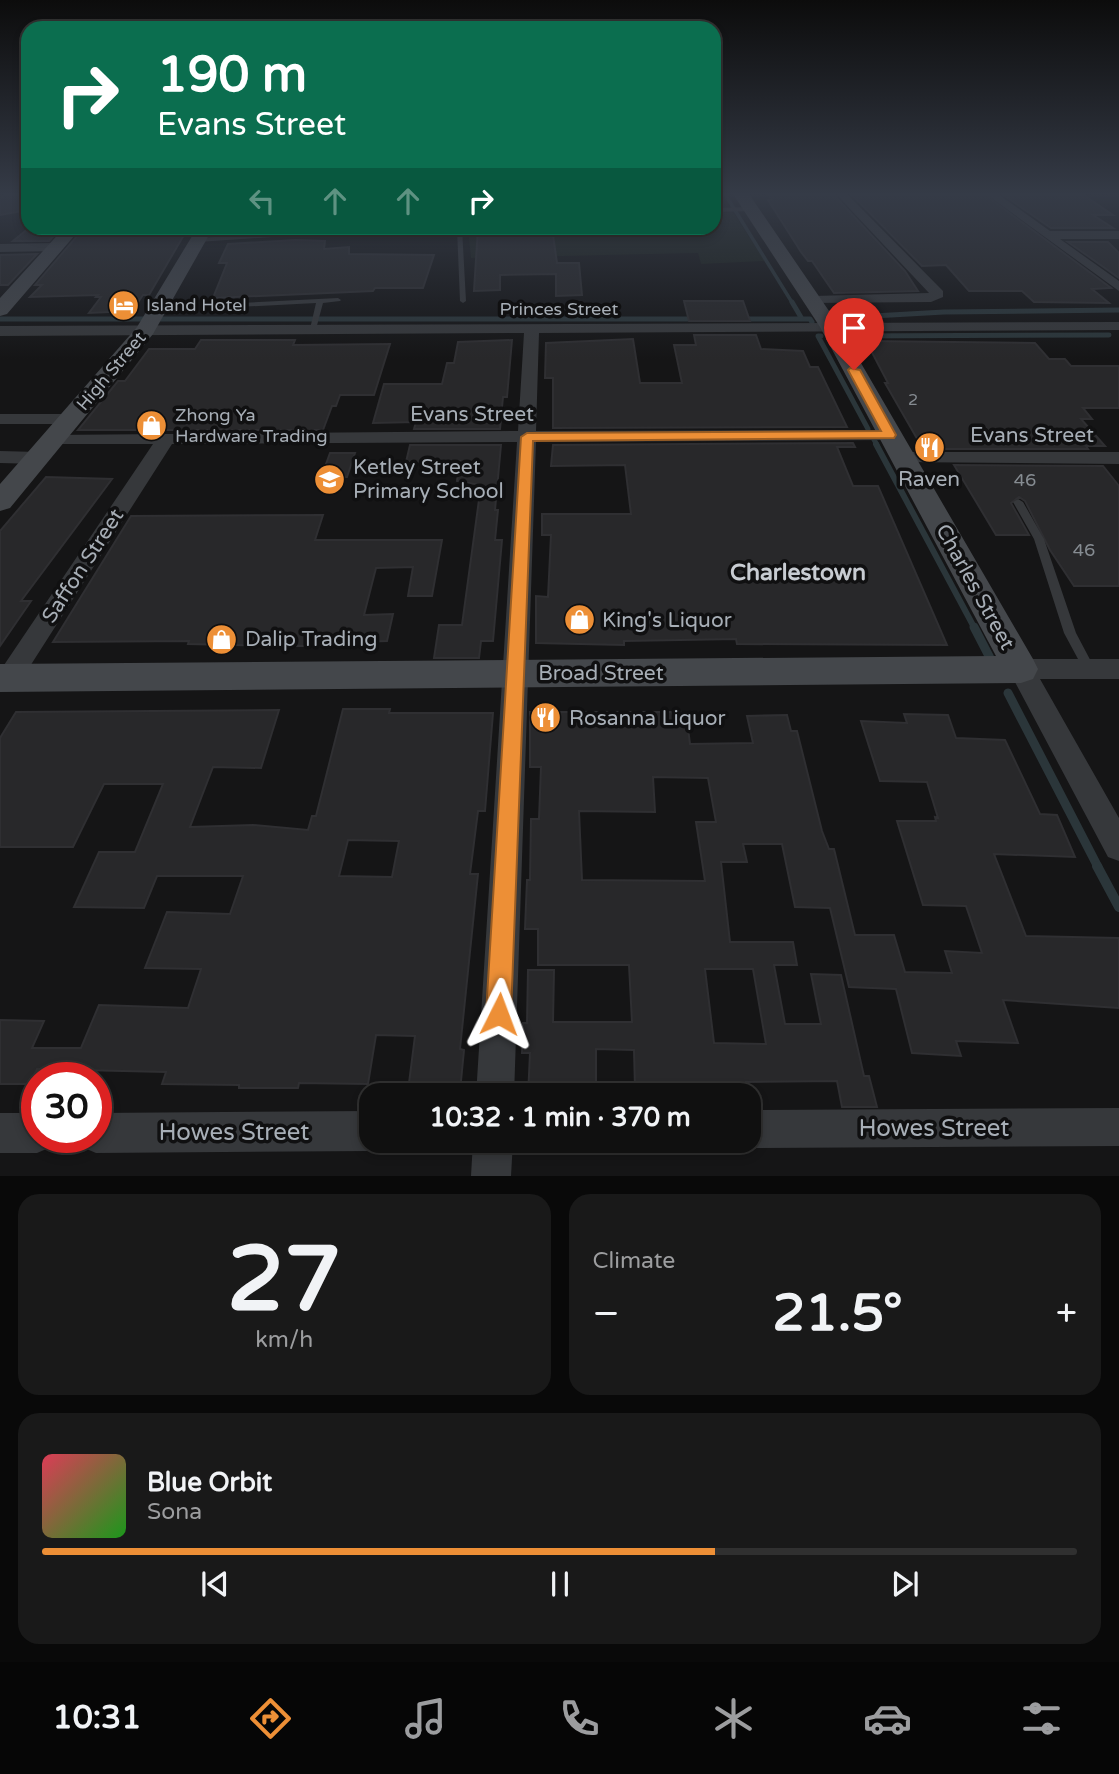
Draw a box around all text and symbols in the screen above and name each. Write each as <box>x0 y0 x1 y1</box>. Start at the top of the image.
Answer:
text: 190 m <box>157 46 307 105</box>
icon: right <box>42 49 133 140</box>
text: Evans Street <box>157 106 346 144</box>
icon: left <box>243 182 281 220</box>
icon: ahead <box>316 182 354 220</box>
icon: ahead <box>389 182 427 220</box>
icon: right <box>462 182 500 220</box>
hotel icon: Island Hotel <box>106 288 140 322</box>
place label: Island Hotel <box>146 294 247 316</box>
street label: Princes Street <box>500 298 619 320</box>
pin <box>824 298 884 370</box>
icon: arrive <box>835 309 873 347</box>
street label: High Street <box>72 327 150 415</box>
house number: 2 <box>908 390 918 410</box>
street label: Evans Street <box>410 402 534 427</box>
place label: Zhong Ya Hardware Trading <box>175 404 328 447</box>
shop icon: Zhong Ya Hardware Trading <box>135 408 169 442</box>
street label: Evans Street <box>970 423 1094 448</box>
restaurant icon: Raven <box>912 430 946 464</box>
place label: Ketley Street Primary School <box>353 455 504 504</box>
school or university icon: Ketley Street Primary School <box>313 462 347 496</box>
place label: Raven <box>898 467 960 492</box>
house number: 46 <box>1014 469 1036 491</box>
street label: Saffon Street <box>37 504 129 628</box>
street label: Charles Street <box>930 520 1020 654</box>
house number: 46 <box>1073 539 1095 561</box>
district label: Charlestown <box>730 559 866 587</box>
shop icon: King's Liquor <box>562 603 596 637</box>
place label: King's Liquor <box>602 608 732 633</box>
shop icon: Dalip Trading <box>205 622 239 656</box>
place label: Dalip Trading <box>245 627 377 652</box>
street label: Broad Street <box>538 661 664 686</box>
restaurant icon: Rosanna Liquor <box>529 701 563 735</box>
place label: Rosanna Liquor <box>569 706 726 731</box>
position arrow <box>462 977 536 1051</box>
speed limit sign: 30 <box>21 1062 112 1153</box>
text: 10:32 · 1 min · 370 m <box>429 1102 691 1133</box>
street label: Howes Street <box>859 1114 1009 1143</box>
street label: Howes Street <box>159 1118 309 1147</box>
text: 27 <box>227 1225 341 1335</box>
text: Climate <box>593 1247 675 1275</box>
text: 21.5° <box>773 1282 903 1345</box>
text: − <box>593 1291 620 1337</box>
text: + <box>1056 1291 1077 1337</box>
text: km/h <box>255 1326 313 1354</box>
text: Blue Orbit <box>147 1467 272 1498</box>
text: Sona <box>147 1498 202 1526</box>
icon: previous <box>196 1565 234 1603</box>
icon: pause <box>541 1565 579 1603</box>
icon: next <box>886 1565 924 1603</box>
icon: directions <box>246 1694 295 1743</box>
icon: music <box>401 1694 450 1743</box>
icon: phone <box>555 1694 604 1743</box>
icon: climate <box>709 1694 758 1743</box>
icon: car <box>863 1694 912 1743</box>
icon: filters <box>1017 1694 1066 1743</box>
text: 10:31 <box>53 1699 141 1737</box>

